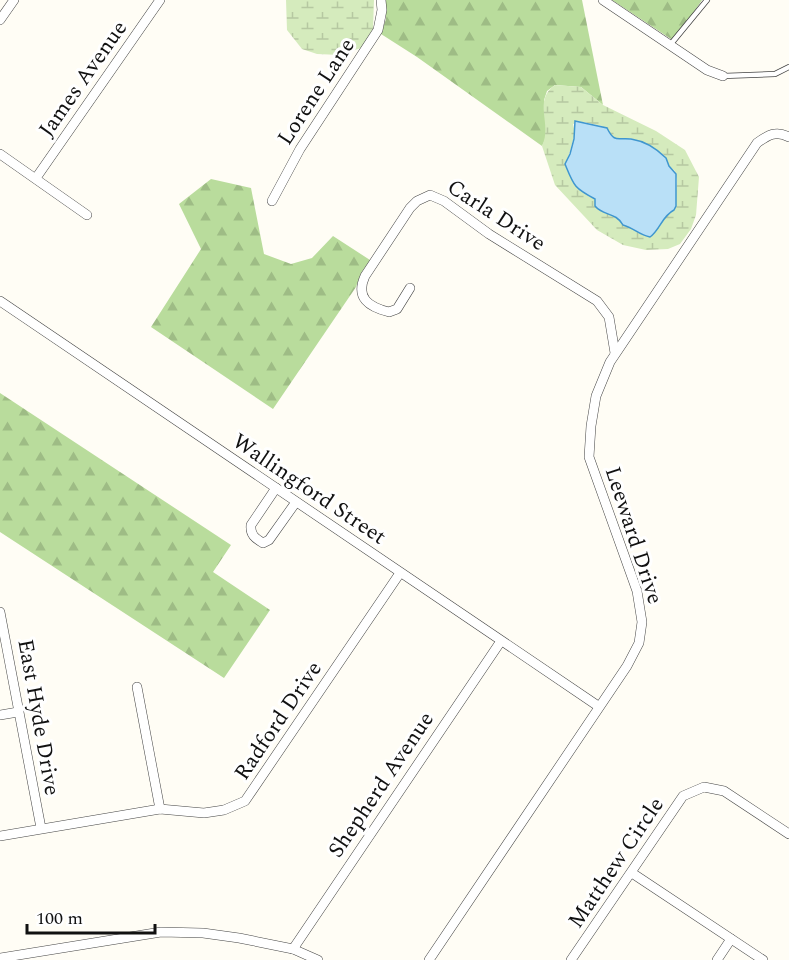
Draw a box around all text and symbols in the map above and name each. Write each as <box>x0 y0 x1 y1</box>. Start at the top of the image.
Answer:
street label: James Avenue <box>31 14 136 144</box>
street label: Lorene Lane <box>269 32 363 152</box>
street label: Carla Drive <box>440 171 552 260</box>
street label: Wallingford Street <box>225 425 393 553</box>
street label: Leeward Drive <box>596 462 671 609</box>
street label: East Hyde Drive <box>9 636 69 798</box>
street label: Radford Drive <box>226 655 330 787</box>
street label: Shepherd Avenue <box>320 705 443 865</box>
street label: Matthew Circle <box>560 791 672 935</box>
scale bar <box>27 897 154 935</box>
text: 100 m <box>36 905 83 932</box>

